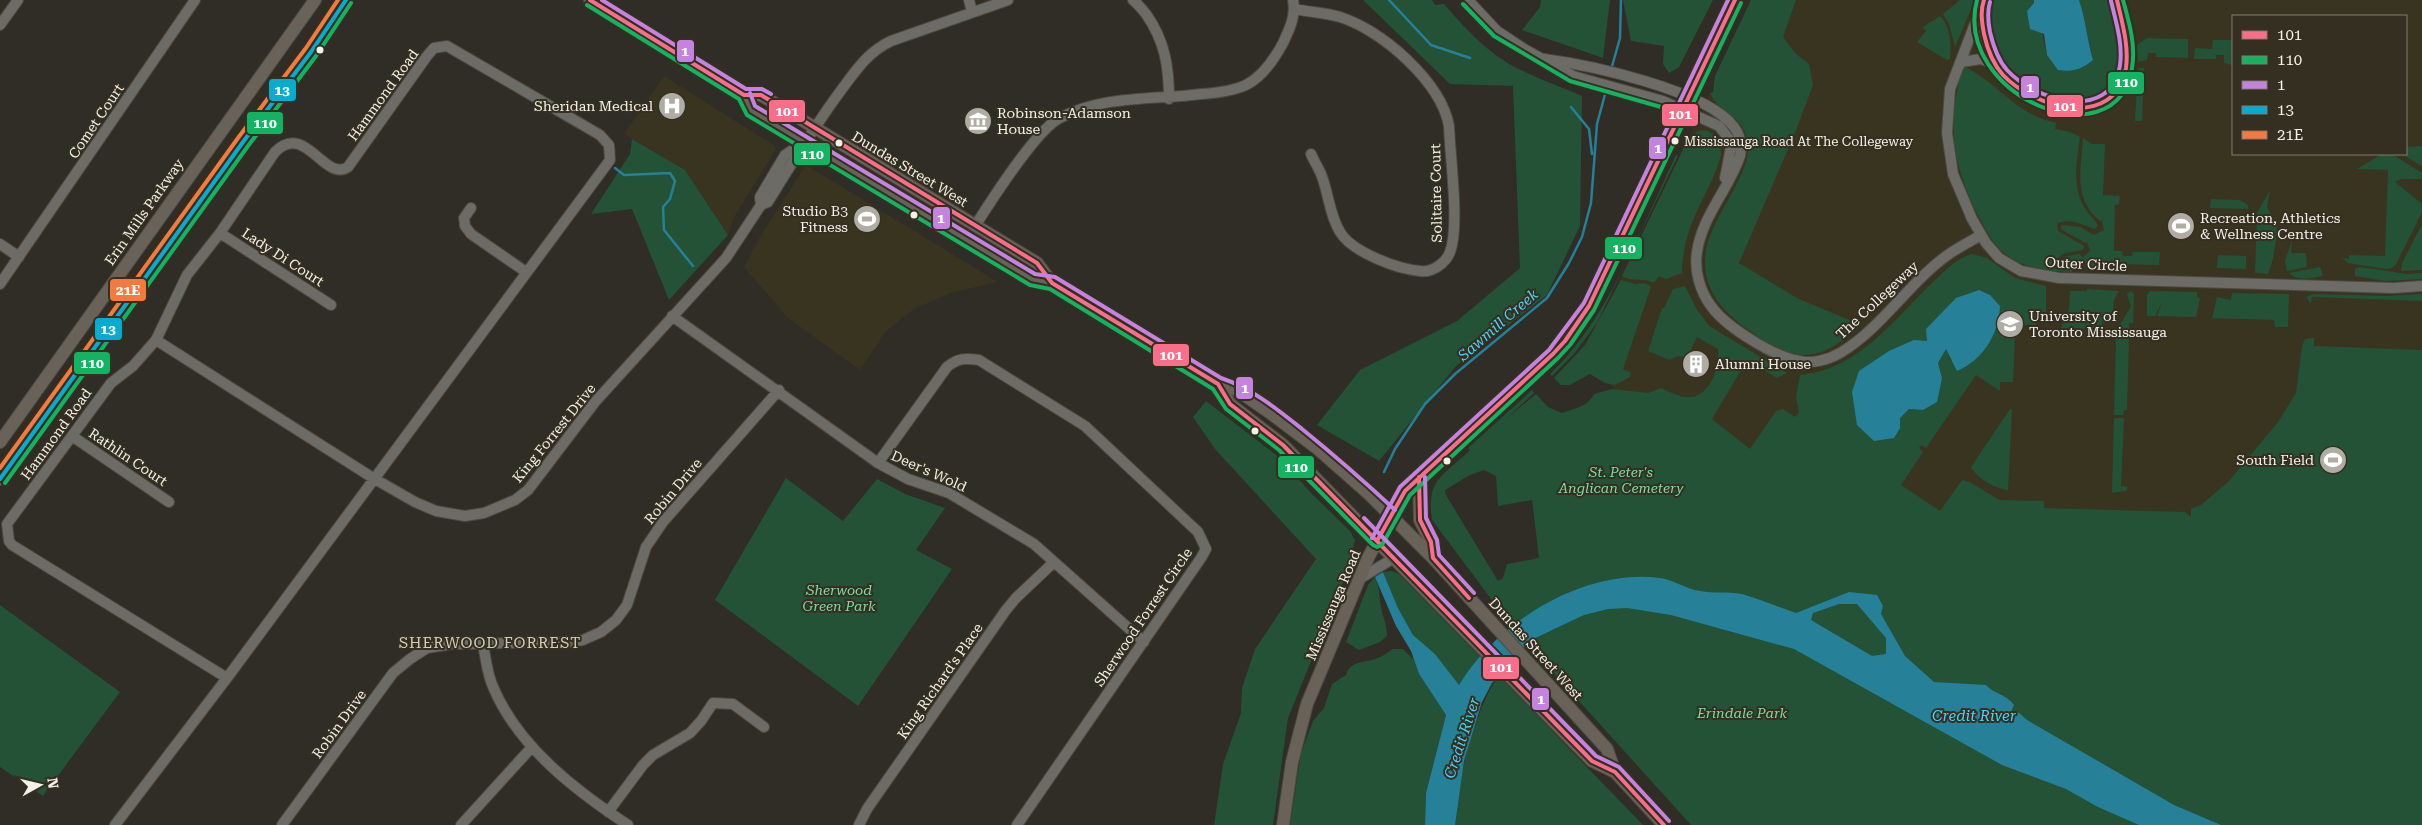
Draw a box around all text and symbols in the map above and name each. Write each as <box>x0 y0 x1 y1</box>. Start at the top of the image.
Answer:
legend <box>2232 15 2407 155</box>
text: 101 <box>2277 26 2302 44</box>
line badge: 1 <box>676 39 695 63</box>
text: 1 <box>681 43 689 59</box>
unlabelled marker <box>315 45 325 55</box>
street label: Hammond Road <box>344 46 422 144</box>
text: 110 <box>2277 51 2302 69</box>
line badge: 110 <box>2107 71 2145 95</box>
text: 110 <box>2114 74 2138 90</box>
line badge: 1 <box>2020 75 2040 99</box>
text: 1 <box>2277 76 2285 94</box>
line badge: 13 <box>268 78 297 102</box>
text: 1 <box>2026 79 2034 95</box>
street label: Comet Court <box>65 81 127 161</box>
text: 13 <box>274 82 290 98</box>
hospital icon: Sheridan Medical <box>657 91 687 121</box>
line badge: 101 <box>2046 94 2084 118</box>
place label: Sheridan Medical <box>534 98 654 114</box>
text: 101 <box>2053 98 2077 114</box>
line badge: 101 <box>768 99 806 123</box>
text: 13 <box>2277 101 2294 119</box>
text: 101 <box>775 103 799 119</box>
line badge: 101 <box>1661 103 1699 127</box>
place label: Robinson-Adamson House <box>997 105 1131 137</box>
museum icon: Robinson-Adamson House <box>963 106 993 136</box>
text: 101 <box>1668 106 1692 122</box>
line badge: 110 <box>246 111 284 135</box>
text: 110 <box>253 115 277 131</box>
text: 21E <box>2277 126 2303 144</box>
street label: Dundas Street West <box>849 128 971 210</box>
place label: Mississauga Road At The Collegeway <box>1684 134 1914 149</box>
line badge: 1 <box>1648 136 1667 160</box>
marker: Mississauga Road At The Collegeway <box>1670 136 1680 146</box>
unlabelled marker <box>834 138 844 148</box>
text: 1 <box>1654 140 1662 156</box>
line badge: 110 <box>793 142 831 166</box>
street label: Solitaire Court <box>1427 143 1445 243</box>
text: 110 <box>800 146 824 162</box>
street label: Erin Mills Parkway <box>101 155 187 268</box>
place label: Studio B3 Fitness <box>783 203 848 235</box>
sports icon: Studio B3 Fitness <box>852 204 882 234</box>
line badge: 1 <box>932 206 951 230</box>
unlabelled marker <box>909 210 919 220</box>
text: 1 <box>937 210 945 226</box>
place label: Recreation, Athletics & Wellness Centre <box>2200 210 2341 242</box>
sports icon: Recreation, Athletics & Wellness Centre <box>2166 211 2196 241</box>
street label: Lady Di Court <box>239 225 327 289</box>
line badge: 110 <box>1604 236 1643 260</box>
text: 110 <box>1612 240 1636 256</box>
street label: Outer Circle <box>2045 254 2128 274</box>
street label: The Collegeway <box>1833 257 1922 342</box>
line badge: 21E <box>109 278 147 302</box>
text: 21E <box>116 282 140 298</box>
water label: Sawmill Creek <box>1454 285 1542 365</box>
place label: University of Toronto Mississauga <box>2029 308 2167 340</box>
school or university icon: University of Toronto Mississauga <box>1995 309 2025 339</box>
line badge: 13 <box>94 317 123 341</box>
text: 13 <box>100 321 116 337</box>
line badge: 101 <box>1152 343 1190 367</box>
text: 101 <box>1159 347 1183 363</box>
building icon: Alumni House <box>1681 349 1711 379</box>
line badge: 110 <box>73 351 111 375</box>
text: 110 <box>80 355 104 371</box>
place label: Alumni House <box>1715 356 1811 372</box>
line badge: 1 <box>1235 376 1254 400</box>
street label: King Forrest Drive <box>509 380 599 486</box>
text: 1 <box>1241 380 1249 396</box>
street label: Hammond Road <box>17 385 95 483</box>
street label: Rathlin Court <box>86 425 170 489</box>
unlabelled marker <box>1250 426 1260 436</box>
sports icon: South Field <box>2318 445 2348 475</box>
street label: Deer's Wold <box>889 447 969 495</box>
place label: South Field <box>2236 452 2314 468</box>
street label: Robin Drive <box>641 455 705 527</box>
line badge: 110 <box>1277 455 1315 479</box>
unlabelled marker <box>1442 456 1452 466</box>
text: 110 <box>1284 459 1308 475</box>
park label: St. Peter's Anglican Cemetery <box>1558 464 1684 496</box>
street label: Sherwood Forrest Circle <box>1091 545 1195 689</box>
street label: Mississauga Road <box>1303 547 1363 663</box>
park label: Sherwood Green Park <box>802 582 876 614</box>
street label: Dundas Street West <box>1486 595 1586 703</box>
street label: King Richard's Place <box>894 620 986 742</box>
district label: SHERWOOD FORREST <box>399 634 581 652</box>
line badge: 101 <box>1482 656 1520 680</box>
text: 101 <box>1489 659 1513 675</box>
street label: Robin Drive <box>309 686 369 761</box>
line badge: 1 <box>1531 687 1550 711</box>
text: 1 <box>1537 691 1545 707</box>
water label: Credit River <box>1440 695 1484 781</box>
park label: Erindale Park <box>1696 705 1787 721</box>
water label: Credit River <box>1932 707 2017 725</box>
north arrow <box>15 760 65 810</box>
text: N <box>44 777 62 790</box>

